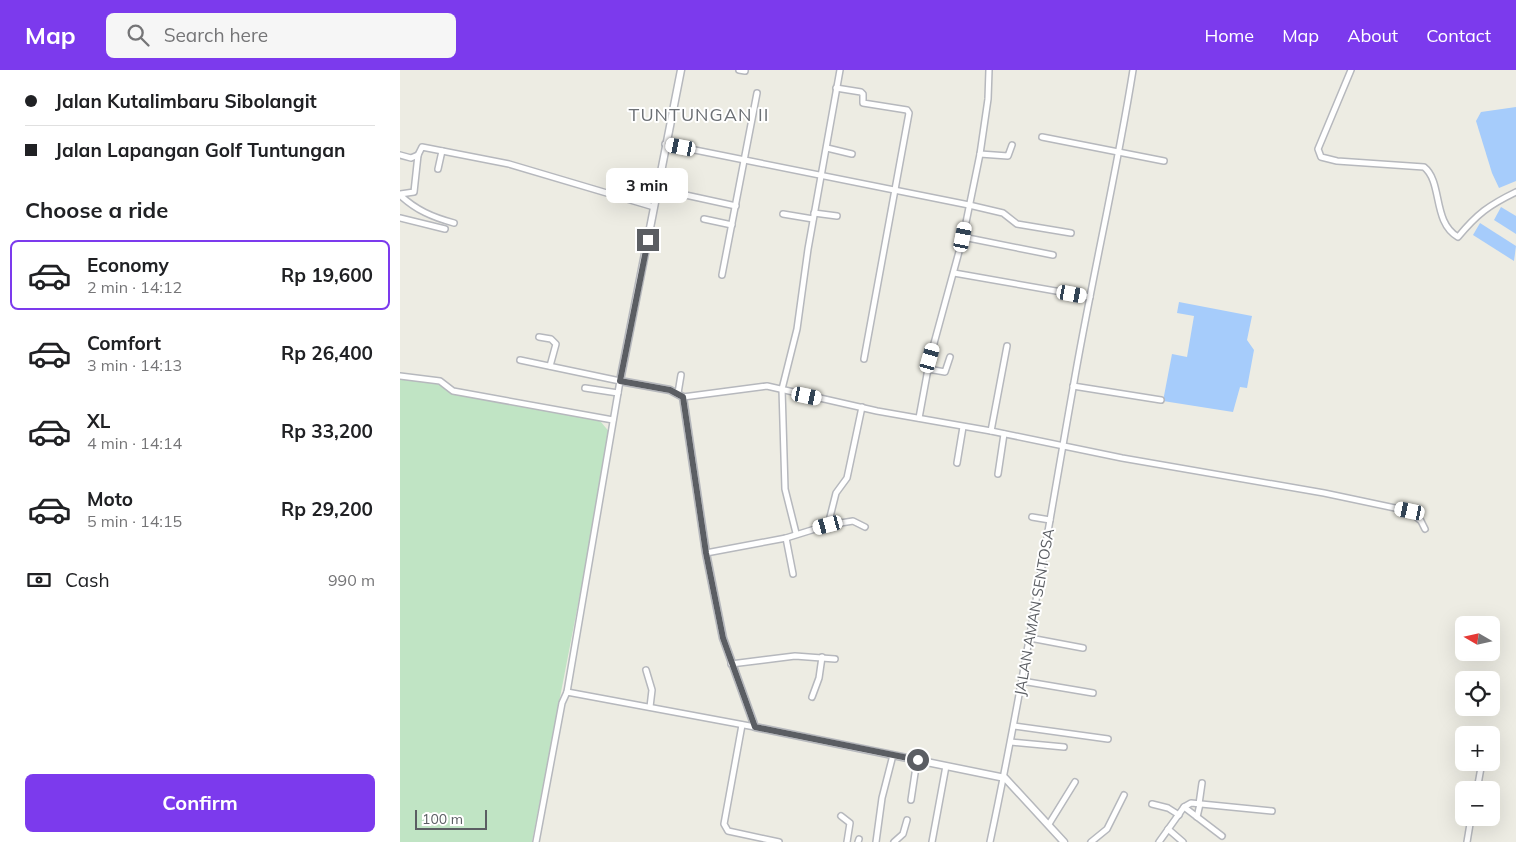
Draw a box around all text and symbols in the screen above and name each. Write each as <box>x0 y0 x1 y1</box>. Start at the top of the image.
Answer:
search box <box>106 13 456 58</box>
text: Map <box>25 20 76 50</box>
icon: search <box>124 21 152 49</box>
text: Search here <box>164 23 268 47</box>
text: Home <box>1204 24 1254 47</box>
text: Map <box>1282 24 1319 47</box>
text: About <box>1347 24 1398 47</box>
text: Contact <box>1426 24 1491 47</box>
text: Jalan Kutalimbaru Sibolangit <box>55 89 317 113</box>
district label: TUNTUNGAN II <box>629 103 769 126</box>
car <box>664 137 697 157</box>
text: Jalan Lapangan Golf Tuntungan <box>55 138 345 162</box>
callout: 3 min <box>607 168 689 202</box>
text: 3 min <box>626 175 668 195</box>
text: Choose a ride <box>25 196 168 224</box>
car <box>952 221 973 253</box>
route end <box>637 229 659 251</box>
icon: car <box>27 253 72 298</box>
text: Economy <box>87 253 169 277</box>
text: Rp 19,600 <box>281 263 373 287</box>
text: 2 min · 14:12 <box>87 277 182 297</box>
car <box>1055 284 1088 304</box>
icon: car <box>27 331 72 376</box>
text: Comfort <box>87 331 161 355</box>
text: Rp 26,400 <box>281 341 373 365</box>
car <box>918 342 941 374</box>
text: 3 min · 14:13 <box>87 355 182 375</box>
car <box>790 386 823 406</box>
icon: car <box>27 409 72 454</box>
text: XL <box>87 409 110 433</box>
text: Rp 33,200 <box>281 419 373 443</box>
text: 4 min · 14:14 <box>87 433 182 453</box>
icon: car <box>27 487 72 532</box>
text: Moto <box>87 487 133 511</box>
text: Rp 29,200 <box>281 497 373 521</box>
car <box>1393 501 1426 521</box>
text: 5 min · 14:15 <box>87 511 182 531</box>
car <box>811 514 844 536</box>
street label: JALAN AMAN SENTOSA <box>1010 527 1058 697</box>
icon: cash <box>25 566 53 594</box>
text: Cash <box>65 568 110 592</box>
text: 990 m <box>328 570 375 590</box>
north arrow <box>1455 616 1500 661</box>
map controls <box>1455 616 1500 826</box>
button: locate <box>1455 671 1500 716</box>
button: + <box>1455 726 1500 771</box>
route start <box>907 749 929 771</box>
button: Confirm <box>25 774 375 832</box>
button: − <box>1455 781 1500 826</box>
scale bar <box>415 807 488 830</box>
text: 100 m <box>422 810 463 828</box>

